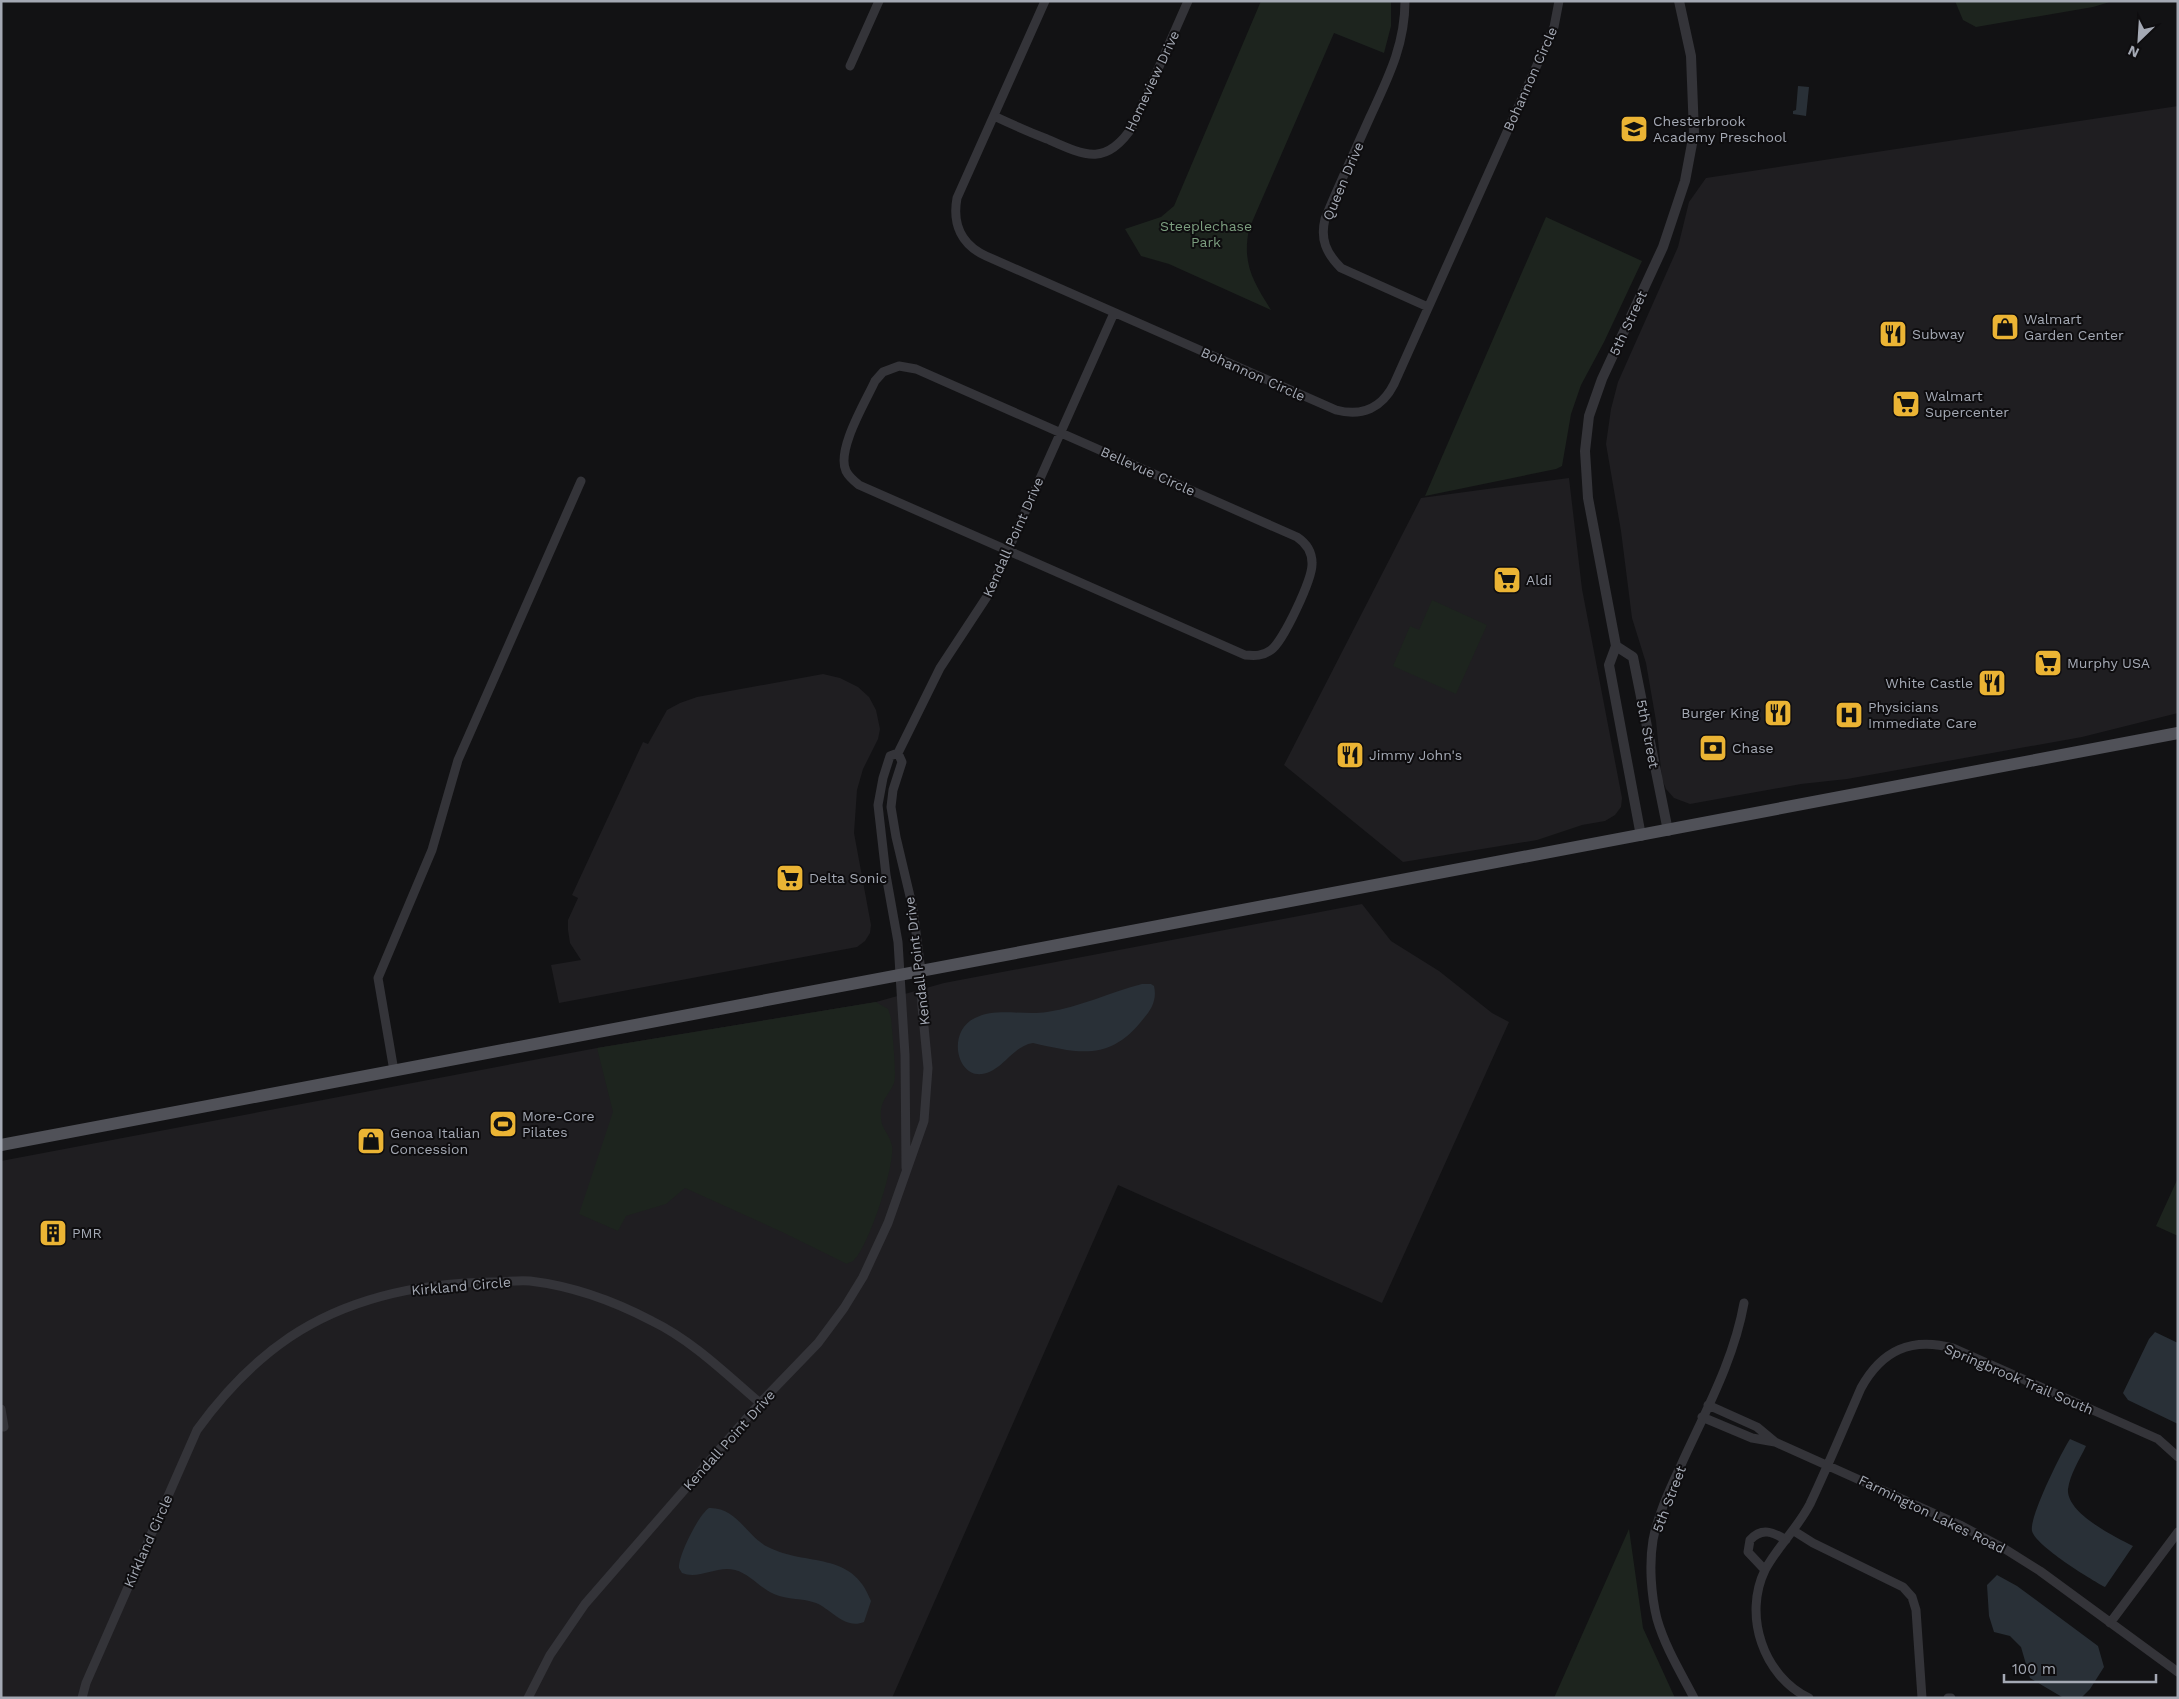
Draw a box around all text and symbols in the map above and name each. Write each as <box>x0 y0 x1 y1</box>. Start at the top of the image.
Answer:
north arrow <box>2114 15 2164 65</box>
street label: Bohannon Circle <box>1500 24 1560 134</box>
street label: Homeview Drive <box>1122 28 1182 134</box>
text: N <box>2125 42 2142 61</box>
place label: Chesterbrook Academy Preschool <box>1653 113 1787 145</box>
school or university icon: Chesterbrook Academy Preschool <box>1619 114 1649 144</box>
street label: Queen Drive <box>1319 139 1367 223</box>
park label: Steeplechase Park <box>1160 218 1252 250</box>
street label: 5th Street <box>1606 288 1650 358</box>
place label: Walmart Garden Center <box>2024 311 2124 343</box>
shop icon: Walmart Garden Center <box>1990 312 2020 342</box>
restaurant icon: Subway <box>1878 319 1908 349</box>
place label: Subway <box>1912 326 1965 342</box>
street label: Bohannon Circle <box>1198 344 1308 404</box>
place label: Walmart Supercenter <box>1925 388 2009 420</box>
supermarket icon: Walmart Supercenter <box>1891 389 1921 419</box>
street label: Bellevue Circle <box>1098 443 1198 499</box>
street label: Kendall Point Drive <box>979 475 1047 599</box>
supermarket icon: Aldi <box>1492 565 1522 595</box>
place label: Aldi <box>1526 572 1552 588</box>
supermarket icon: Murphy USA <box>2033 648 2063 678</box>
place label: Murphy USA <box>2067 655 2150 671</box>
restaurant icon: White Castle <box>1977 668 2007 698</box>
place label: White Castle <box>1885 675 1973 691</box>
street label: 5th Street <box>1634 698 1663 770</box>
restaurant icon: Burger King <box>1763 698 1793 728</box>
place label: Physicians Immediate Care <box>1868 699 1977 731</box>
hospital icon: Physicians Immediate Care <box>1834 700 1864 730</box>
place label: Burger King <box>1681 705 1760 721</box>
bank icon: Chase <box>1698 733 1728 763</box>
restaurant icon: Jimmy John's <box>1335 740 1365 770</box>
place label: Chase <box>1732 740 1774 756</box>
place label: Jimmy John's <box>1369 747 1462 763</box>
supermarket icon: Delta Sonic <box>775 863 805 893</box>
place label: Delta Sonic <box>809 870 887 886</box>
street label: Kendall Point Drive <box>901 896 933 1026</box>
place label: More-Core Pilates <box>522 1108 595 1140</box>
sports icon: More-Core Pilates <box>488 1109 518 1139</box>
place label: Genoa Italian Concession <box>390 1125 480 1157</box>
shop icon: Genoa Italian Concession <box>356 1126 386 1156</box>
building icon: PMR <box>38 1218 68 1248</box>
place label: PMR <box>72 1225 102 1241</box>
street label: Kirkland Circle <box>410 1274 512 1298</box>
street label: Springbrook Trail South <box>1942 1340 2096 1418</box>
street label: Kendall Point Drive <box>680 1387 778 1493</box>
street label: 5th Street <box>1649 1464 1689 1534</box>
street label: Farmington Lakes Road <box>1856 1472 2008 1556</box>
street label: Kirkland Circle <box>120 1492 176 1590</box>
scale bar <box>2004 1652 2156 1684</box>
text: 100 m <box>2012 1660 2056 1678</box>

